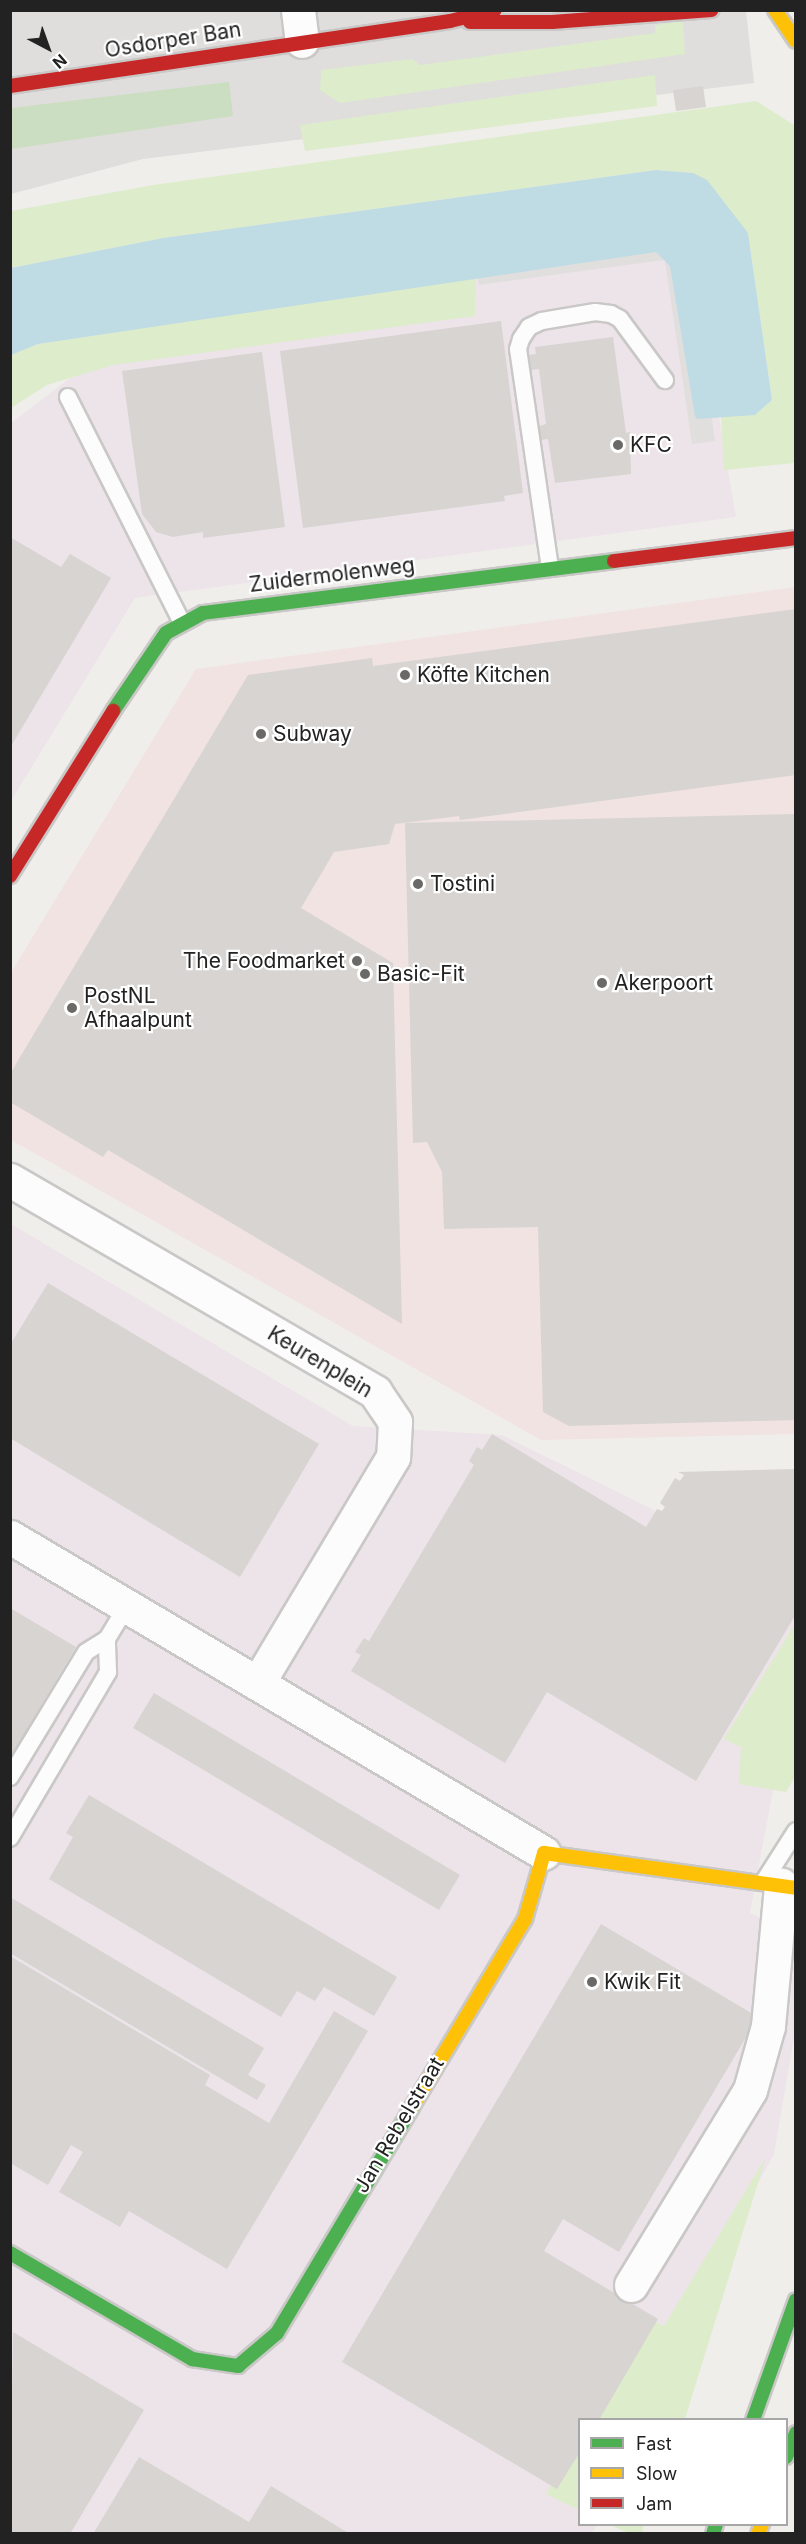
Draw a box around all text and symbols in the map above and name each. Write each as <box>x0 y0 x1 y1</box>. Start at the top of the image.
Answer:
street label: Osdorper Ban <box>103 17 243 63</box>
north arrow <box>18 18 78 78</box>
text: N <box>49 50 71 73</box>
place label: KFC <box>630 432 672 458</box>
marker: KFC <box>611 438 625 452</box>
street label: Zuidermolenweg <box>248 552 416 598</box>
place label: Köfte Kitchen <box>417 662 550 688</box>
marker: Köfte Kitchen <box>398 668 412 682</box>
place label: Subway <box>273 721 352 747</box>
marker: Subway <box>254 727 268 741</box>
place label: Tostini <box>430 871 495 897</box>
marker: Tostini <box>411 877 425 891</box>
place label: The Foodmarket <box>183 948 345 974</box>
marker: The Foodmarket <box>350 954 364 968</box>
place label: Basic-Fit <box>377 961 465 987</box>
marker: Basic-Fit <box>358 967 372 981</box>
place label: Akerpoort <box>614 970 713 996</box>
marker: Akerpoort <box>595 976 609 990</box>
place label: PostNL Afhaalpunt <box>84 983 192 1033</box>
marker: PostNL Afhaalpunt <box>65 1001 79 1015</box>
street label: Keurenplein <box>263 1321 377 1403</box>
place label: Kwik Fit <box>604 1969 681 1995</box>
marker: Kwik Fit <box>585 1975 599 1989</box>
street label: Jan Rebelstraat <box>349 2052 449 2198</box>
legend <box>578 2418 788 2526</box>
text: Fast <box>636 2433 672 2454</box>
text: Slow <box>636 2463 677 2484</box>
text: Jam <box>636 2493 672 2514</box>

